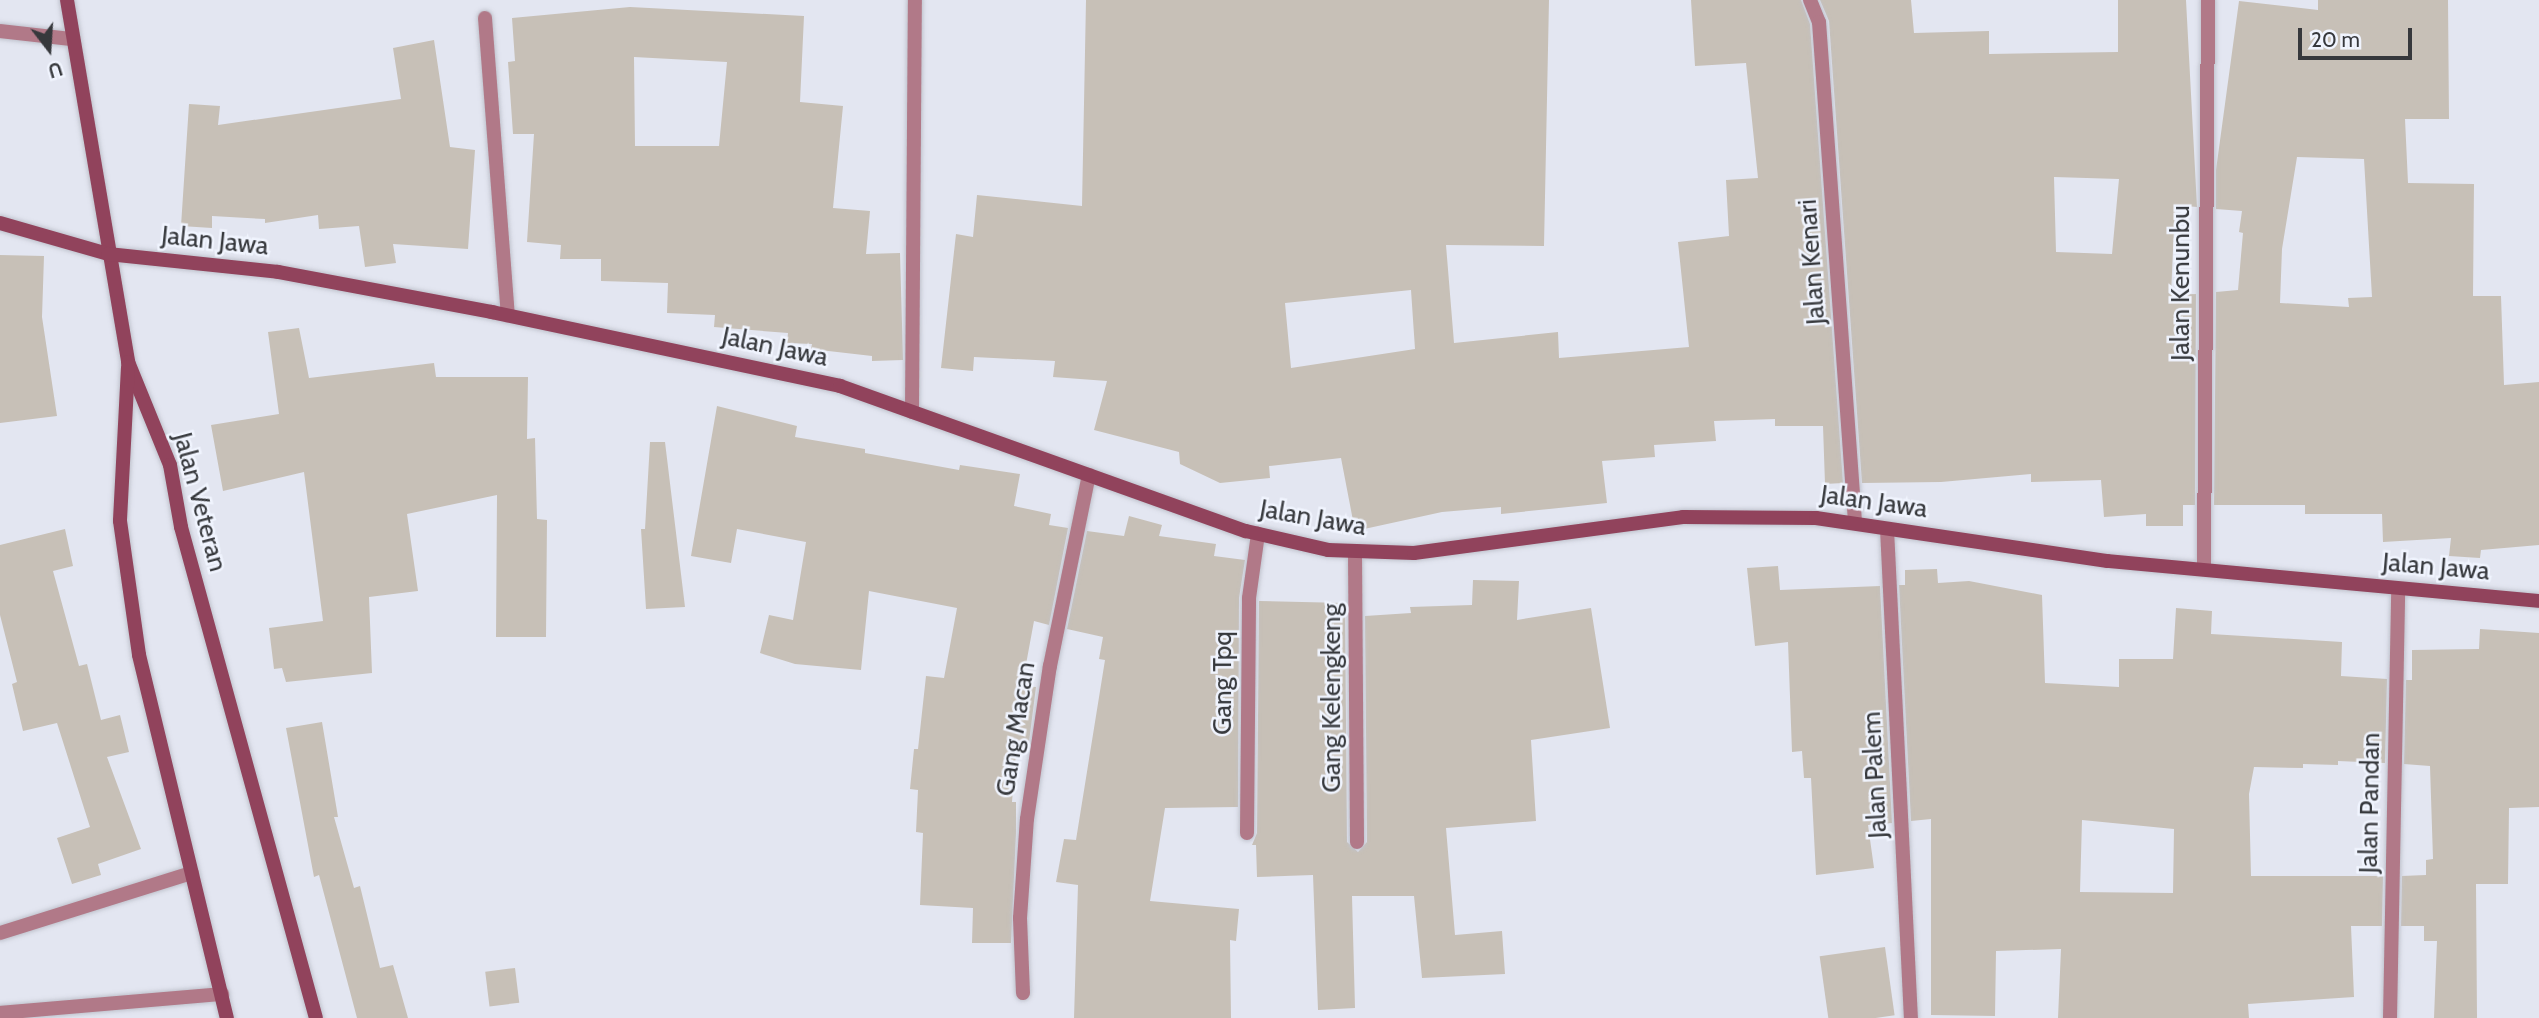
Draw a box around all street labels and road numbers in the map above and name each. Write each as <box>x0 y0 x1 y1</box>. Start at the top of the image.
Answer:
street label: Jalan Kenari <box>1792 198 1832 326</box>
street label: Jalan Kenunbu <box>2165 205 2197 361</box>
street label: Jalan Jawa <box>160 220 270 262</box>
street label: Jalan Jawa <box>719 321 831 373</box>
street label: Jalan Veteran <box>166 429 234 575</box>
street label: Jalan Jawa <box>1819 479 1929 525</box>
street label: Jalan Jawa <box>1257 493 1369 543</box>
street label: Jalan Jawa <box>2381 547 2491 587</box>
street label: Gang Kelengkeng <box>1316 603 1348 793</box>
street label: Gang Tpq <box>1207 631 1239 735</box>
street label: Gang Macan <box>990 660 1042 798</box>
street label: Jalan Palem <box>1856 711 1894 839</box>
street label: Jalan Pandan <box>2353 732 2387 874</box>

